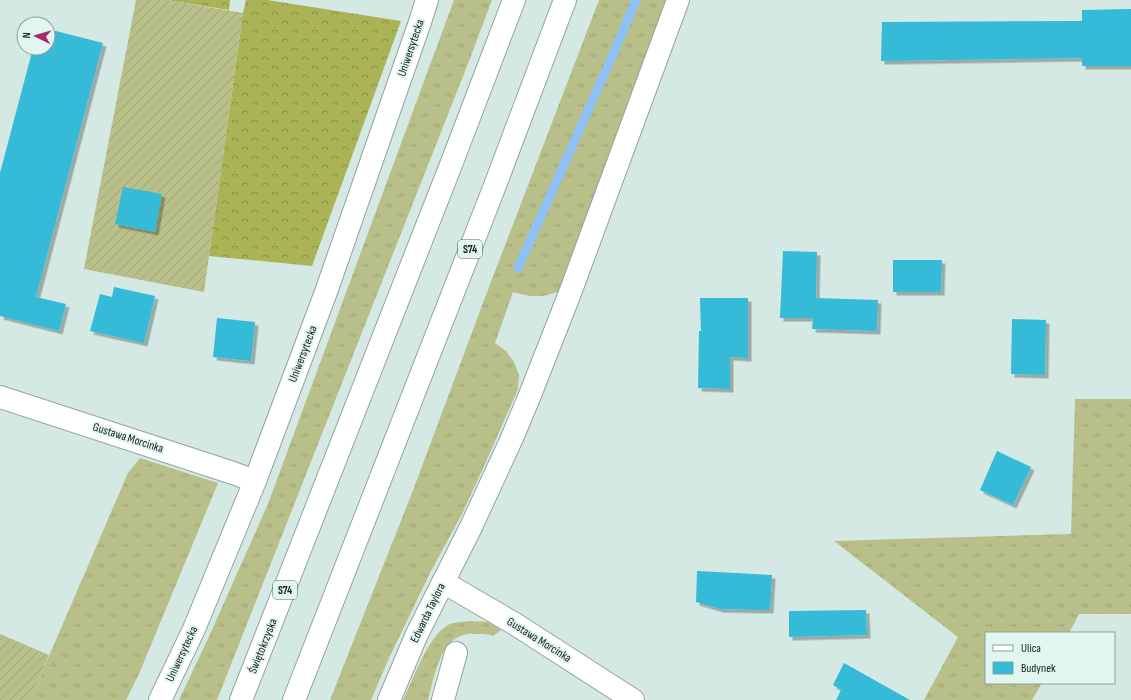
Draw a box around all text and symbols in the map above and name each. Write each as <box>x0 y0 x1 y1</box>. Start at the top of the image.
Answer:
north arrow <box>16 16 56 56</box>
street label: Uniwersytecka <box>394 17 428 79</box>
text: N <box>20 32 33 39</box>
road number: S74 <box>458 240 482 258</box>
street label: Uniwersytecka <box>285 323 321 384</box>
street label: Gustawa Morcinka <box>91 420 166 457</box>
road number: S74 <box>273 581 297 599</box>
street label: Edwarda Taylora <box>407 581 449 645</box>
street label: Gustawa Morcinka <box>504 614 574 666</box>
street label: Świętokrzyska <box>245 616 281 676</box>
street label: Uniwersytecka <box>163 624 202 684</box>
legend <box>985 632 1115 684</box>
text: Ulica <box>1021 641 1041 656</box>
text: Budynek <box>1021 661 1056 676</box>

